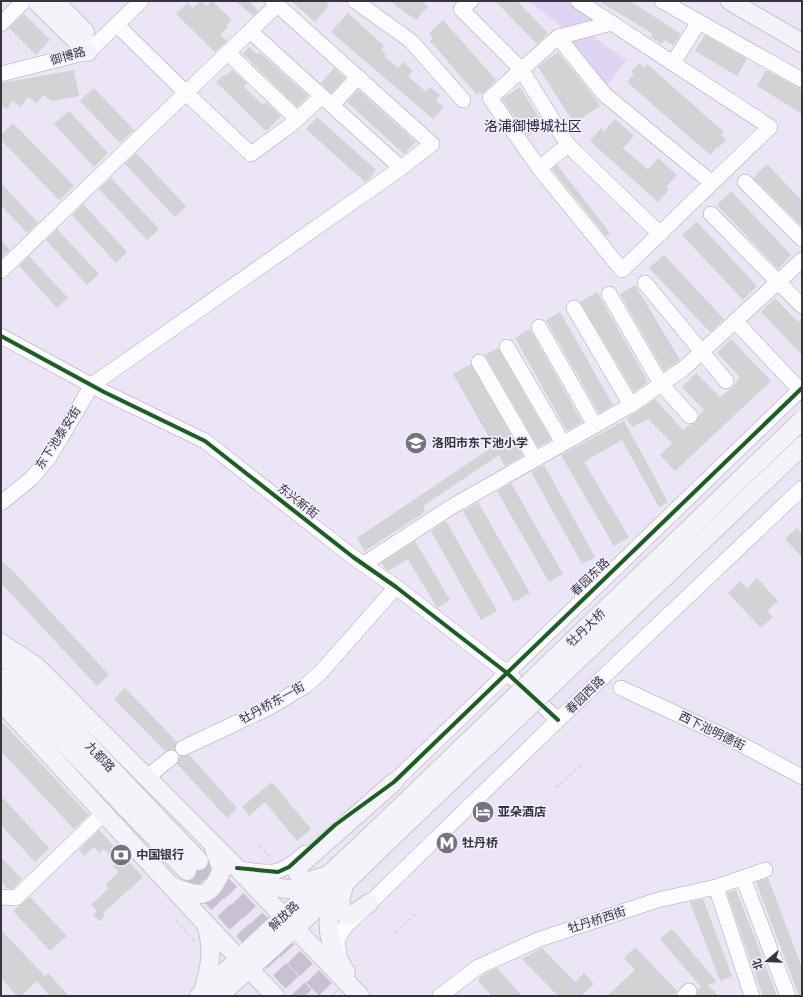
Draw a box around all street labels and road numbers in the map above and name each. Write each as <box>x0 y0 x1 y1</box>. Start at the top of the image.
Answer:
street label: 御博路 <box>48 43 87 67</box>
street label: 东下池泰安街 <box>32 403 83 471</box>
street label: 东兴新街 <box>275 480 322 521</box>
street label: 春园东路 <box>567 555 611 598</box>
street label: 牡丹大桥 <box>563 606 607 649</box>
street label: 春园西路 <box>562 673 606 716</box>
street label: 牡丹桥东一街 <box>237 679 306 726</box>
street label: 西下池明德街 <box>677 708 748 752</box>
street label: 九都路 <box>83 738 118 774</box>
street label: 解放路 <box>265 898 301 933</box>
street label: 牡丹桥西街 <box>566 903 627 935</box>

